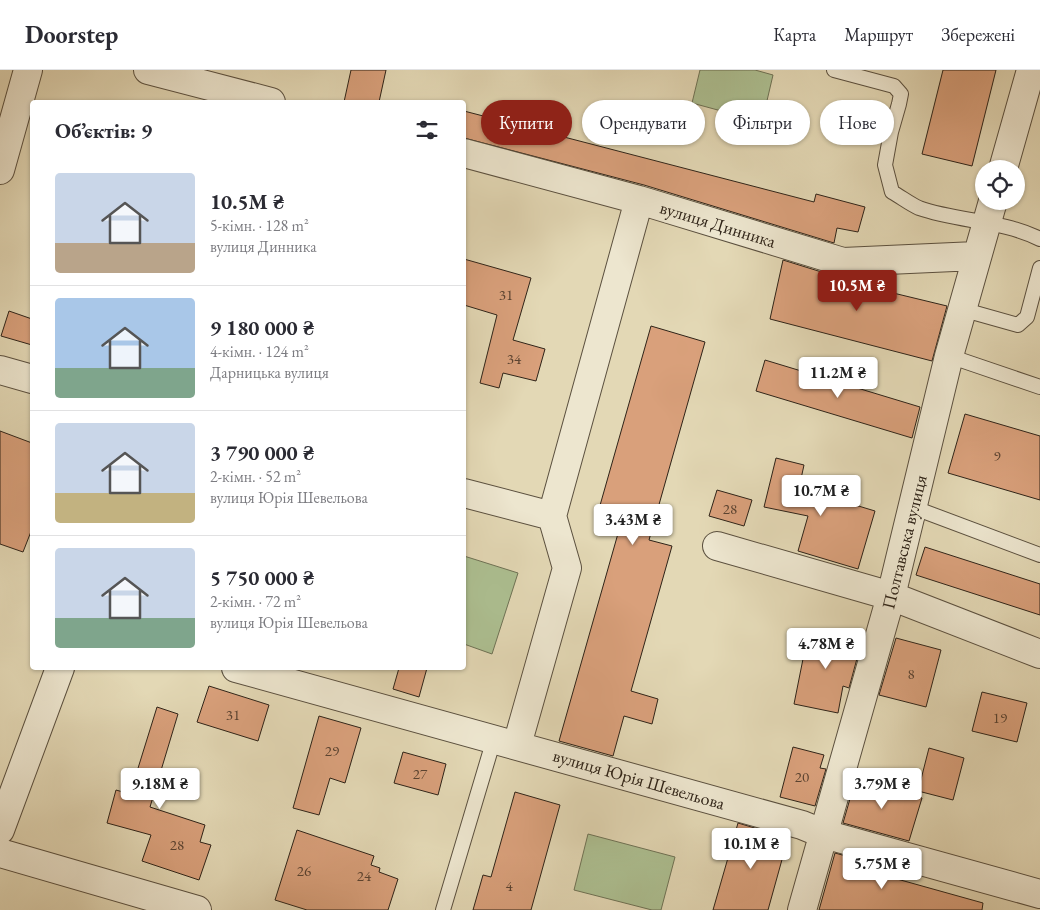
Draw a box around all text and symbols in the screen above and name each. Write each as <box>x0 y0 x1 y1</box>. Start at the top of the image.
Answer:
text: Doorstep <box>25 19 118 50</box>
text: Карта <box>773 23 816 46</box>
text: Маршрут <box>844 23 913 46</box>
text: Збережені <box>941 23 1015 46</box>
chip: Купити <box>481 100 572 145</box>
chip: Орендувати <box>582 100 705 145</box>
chip: Фільтри <box>715 100 810 145</box>
chip: Нове <box>820 100 894 145</box>
icon: filters <box>413 116 441 144</box>
text: Об’єктів: 9 <box>55 117 152 144</box>
map controls <box>975 160 1025 210</box>
button: locate <box>975 160 1025 210</box>
text: 10.5M ₴ <box>210 188 284 215</box>
icon: home <box>95 193 155 253</box>
street label: вулиця Динника <box>657 195 779 253</box>
text: 5-кімн. · 128 m² <box>210 215 309 236</box>
text: вулиця Динника <box>210 236 317 257</box>
pin: 10.5M ₴ <box>811 270 903 312</box>
text: 10.5M ₴ <box>829 275 885 296</box>
house number: 31 <box>499 285 513 304</box>
text: 9 180 000 ₴ <box>210 314 314 341</box>
icon: home <box>95 318 155 378</box>
text: 4-кімн. · 124 m² <box>210 341 309 362</box>
house number: 34 <box>507 349 522 368</box>
pin: 11.2M ₴ <box>792 356 884 399</box>
text: Дарницька вулиця <box>210 362 329 383</box>
text: 11.2M ₴ <box>810 362 866 383</box>
text: 3 790 000 ₴ <box>210 439 314 466</box>
icon: home <box>95 443 155 503</box>
house number: 9 <box>993 446 1001 465</box>
text: 2-кімн. · 52 m² <box>210 466 301 487</box>
street label: Полтавська вулиця <box>876 472 932 612</box>
pin: 10.7M ₴ <box>775 474 867 517</box>
text: 10.7M ₴ <box>793 480 849 501</box>
text: вулиця Юрія Шевельова <box>210 487 368 508</box>
house number: 28 <box>723 499 737 518</box>
pin: 3.43M ₴ <box>587 504 679 546</box>
text: 3.43M ₴ <box>605 509 661 530</box>
text: 5 750 000 ₴ <box>210 564 314 591</box>
icon: home <box>95 568 155 628</box>
text: 2-кімн. · 72 m² <box>210 591 301 612</box>
text: вулиця Юрія Шевельова <box>210 612 368 633</box>
pin: 4.78M ₴ <box>780 628 872 670</box>
text: 4.78M ₴ <box>798 633 854 654</box>
house number: 8 <box>907 664 915 683</box>
house number: 31 <box>226 705 240 724</box>
house number: 19 <box>993 708 1007 727</box>
house number: 29 <box>325 741 339 760</box>
street label: вулиця Юрія Шевельова <box>550 743 728 815</box>
house number: 27 <box>413 764 428 783</box>
house number: 20 <box>795 767 809 786</box>
pin: 9.18M ₴ <box>114 768 206 810</box>
pin: 3.79M ₴ <box>836 768 928 810</box>
text: 9.18M ₴ <box>132 773 188 794</box>
text: 3.79M ₴ <box>854 773 910 794</box>
pin: 10.1M ₴ <box>705 828 797 870</box>
text: 10.1M ₴ <box>723 833 779 854</box>
house number: 28 <box>170 835 184 854</box>
pin: 5.75M ₴ <box>836 848 928 890</box>
text: 5.75M ₴ <box>854 853 910 874</box>
house number: 26 <box>297 861 311 880</box>
house number: 24 <box>357 866 372 885</box>
house number: 4 <box>505 876 513 895</box>

